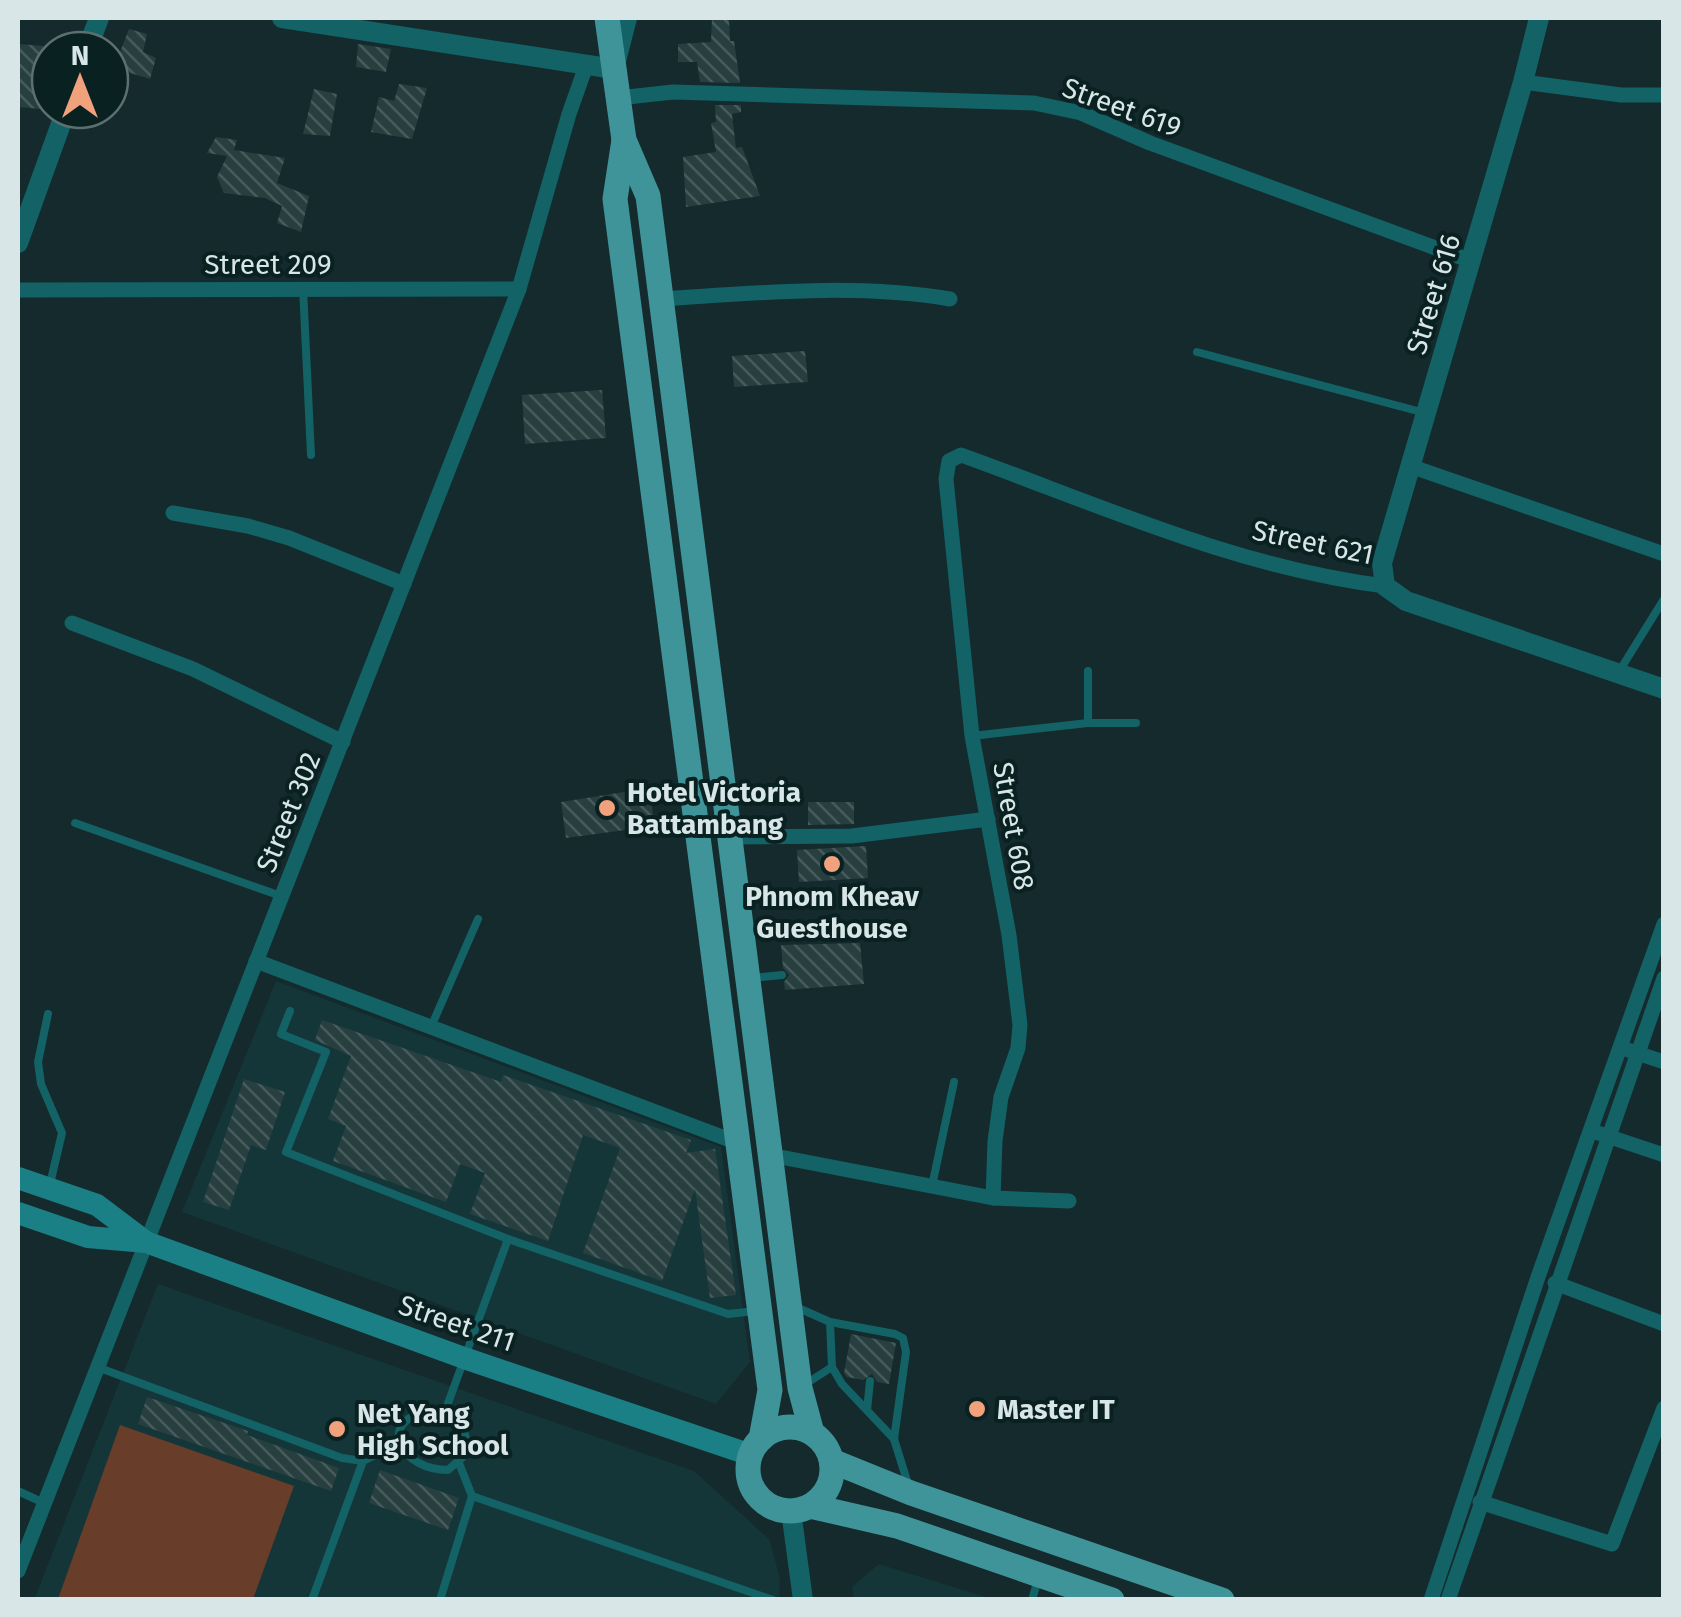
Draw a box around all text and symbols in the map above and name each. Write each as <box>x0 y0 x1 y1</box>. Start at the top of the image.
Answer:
north arrow <box>30 30 130 130</box>
text: N <box>71 39 89 72</box>
street label: Street 619 <box>1058 71 1186 144</box>
street label: Street 616 <box>1400 230 1467 358</box>
street label: Street 209 <box>204 248 332 281</box>
street label: Street 621 <box>1249 514 1377 571</box>
street label: Street 302 <box>249 747 327 877</box>
street label: Street 608 <box>986 760 1041 893</box>
place label: Hotel Victoria Battambang <box>627 776 801 841</box>
marker: Hotel Victoria Battambang <box>596 797 618 819</box>
marker: Phnom Kheav Guesthouse <box>821 853 843 875</box>
place label: Phnom Kheav Guesthouse <box>745 880 919 945</box>
street label: Street 211 <box>395 1288 519 1359</box>
place label: Master IT <box>997 1393 1115 1426</box>
place label: Net Yang High School <box>357 1397 509 1462</box>
marker: Master IT <box>966 1398 988 1420</box>
marker: Net Yang High School <box>326 1418 348 1440</box>

